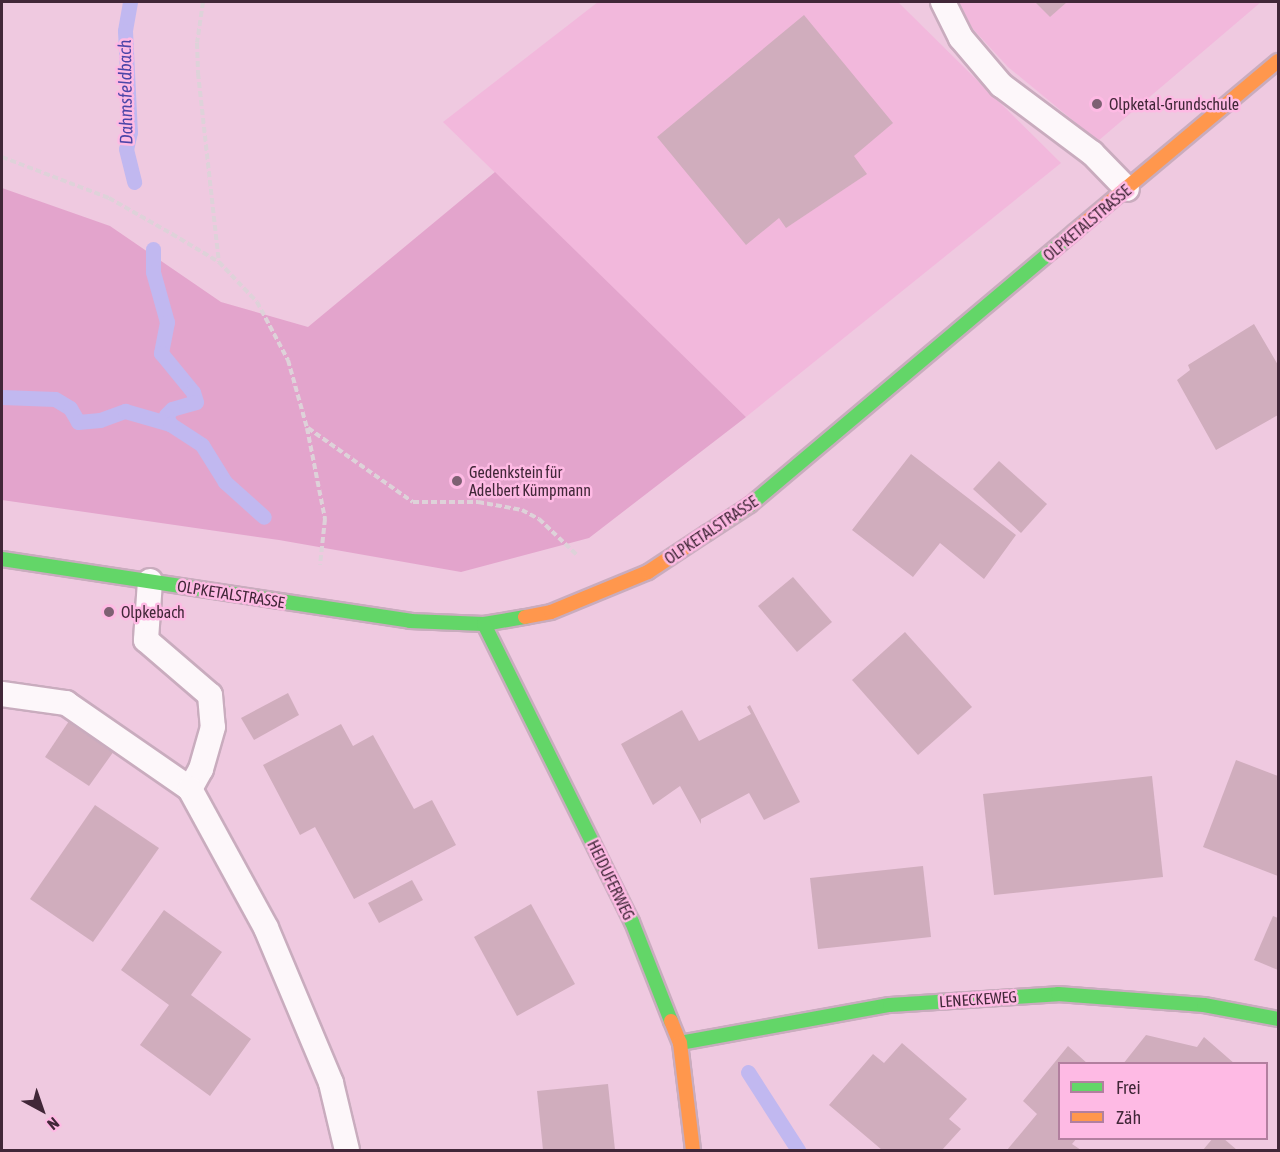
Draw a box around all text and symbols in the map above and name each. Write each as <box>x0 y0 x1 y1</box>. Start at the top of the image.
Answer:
water label: Dahmsfeldbach <box>114 39 138 145</box>
place label: Olpketal-Grundschule <box>1109 94 1239 114</box>
marker: Olpketal-Grundschule <box>1090 97 1104 111</box>
street label: OLPKETALSTRASSE <box>1039 181 1135 265</box>
place label: Gedenkstein für Adelbert Kümpmann <box>469 462 591 500</box>
marker: Gedenkstein für Adelbert Kümpmann <box>450 474 464 488</box>
street label: OLPKETALSTRASSE <box>661 492 761 568</box>
street label: OLPKETALSTRASSE <box>176 576 286 612</box>
place label: Olpkebach <box>121 602 185 622</box>
marker: Olpkebach <box>102 605 116 619</box>
street label: HEIDUFERWEG <box>583 837 639 923</box>
street label: LENECKEWEG <box>938 987 1018 1011</box>
legend <box>1058 1062 1268 1140</box>
text: Frei <box>1116 1077 1141 1098</box>
north arrow <box>12 1080 72 1140</box>
text: Zäh <box>1116 1107 1141 1128</box>
text: N <box>44 1114 63 1134</box>

